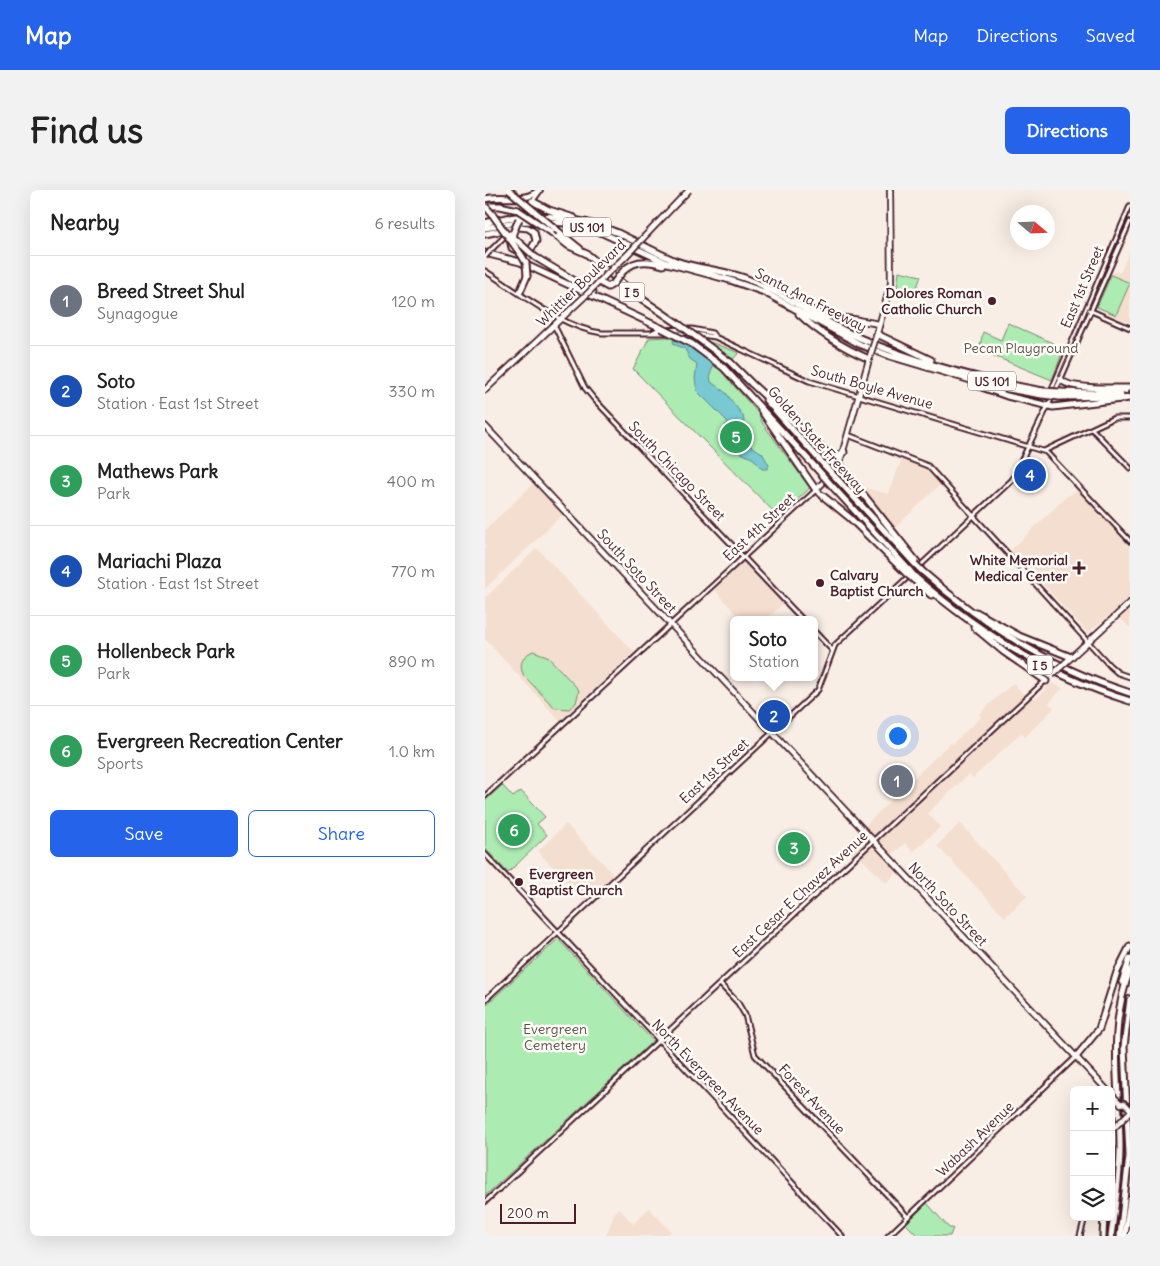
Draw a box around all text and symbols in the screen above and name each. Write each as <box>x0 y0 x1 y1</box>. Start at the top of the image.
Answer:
text: Map <box>25 20 72 50</box>
text: Map <box>913 24 948 47</box>
text: Directions <box>976 24 1058 47</box>
text: Saved <box>1086 24 1135 47</box>
button: Directions <box>1005 107 1130 154</box>
text: Find us <box>30 108 143 152</box>
north arrow <box>1010 205 1055 250</box>
text: Nearby <box>50 209 120 236</box>
text: 6 results <box>374 213 435 233</box>
road number: US 101 <box>563 218 611 236</box>
street label: Whittier Boulevard <box>532 236 630 330</box>
street label: East 1st Street <box>1057 243 1108 331</box>
street label: Santa Ana Freeway <box>752 264 870 336</box>
text: Breed Street Shul <box>97 279 245 303</box>
road number: I 5 <box>619 282 645 301</box>
place label: Dolores Roman Catholic Church <box>881 284 982 318</box>
text: 1 <box>63 291 69 311</box>
text: 120 m <box>392 291 435 311</box>
marker: Dolores Roman Catholic Church <box>986 295 998 307</box>
text: Synagogue <box>97 303 178 323</box>
park label: Pecan Playground <box>963 339 1079 357</box>
street label: South Boyle Avenue <box>809 361 935 413</box>
text: Soto <box>97 369 135 393</box>
road number: US 101 <box>968 372 1016 390</box>
text: 2 <box>62 381 70 401</box>
text: 330 m <box>388 381 435 401</box>
street label: Golden State Freeway <box>764 382 870 498</box>
text: Station · East 1st Street <box>97 393 259 413</box>
street label: South Chicago Street <box>625 417 729 525</box>
pin: 5 <box>720 418 752 456</box>
pin: 4 <box>1014 456 1046 494</box>
text: Mathews Park <box>97 459 218 483</box>
text: 3 <box>61 471 71 491</box>
text: 400 m <box>387 471 435 491</box>
text: Park <box>97 483 130 503</box>
street label: East 4th Street <box>719 489 799 565</box>
street label: South Soto Street <box>593 525 681 617</box>
text: Mariachi Plaza <box>97 549 222 573</box>
place label: White Memorial Medical Center <box>970 551 1068 585</box>
text: 4 <box>61 561 71 581</box>
text: 770 m <box>391 561 435 581</box>
marker: White Memorial Medical Center <box>1072 561 1086 575</box>
place label: Calvary Baptist Church <box>830 566 924 600</box>
text: Station · East 1st Street <box>97 573 259 593</box>
marker: Calvary Baptist Church <box>814 577 826 589</box>
popup <box>730 616 818 681</box>
text: Soto <box>749 627 787 651</box>
text: Hollenbeck Park <box>97 639 235 663</box>
text: 5 <box>61 651 71 671</box>
text: 890 m <box>388 651 435 671</box>
text: Station <box>749 651 799 671</box>
road number: I 5 <box>1027 656 1053 674</box>
text: Park <box>97 663 130 683</box>
pin: 2 <box>758 697 790 735</box>
your location <box>885 723 911 749</box>
text: Evergreen Recreation Center <box>97 729 343 753</box>
street label: East 1st Street <box>676 734 752 808</box>
text: 6 <box>61 741 71 761</box>
text: 1.0 km <box>389 741 435 761</box>
text: Sports <box>97 753 143 773</box>
pin: 1 <box>881 762 913 800</box>
button: Save <box>50 810 238 857</box>
button: Share <box>248 810 435 857</box>
pin: 6 <box>498 811 530 849</box>
street label: East Cesar E Chavez Avenue <box>729 827 871 961</box>
pin: 3 <box>778 829 810 867</box>
street label: North Soto Street <box>905 858 992 950</box>
place label: Evergreen Baptist Church <box>529 865 623 899</box>
marker: Evergreen Baptist Church <box>513 876 525 888</box>
street label: North Evergreen Avenue <box>648 1015 768 1139</box>
park label: Evergreen Cemetery <box>523 1020 587 1054</box>
street label: Forest Avenue <box>775 1060 849 1138</box>
map controls <box>1070 1086 1115 1221</box>
button: + <box>1070 1086 1115 1131</box>
street label: Wabash Avenue <box>933 1098 1017 1180</box>
button: − <box>1070 1131 1115 1176</box>
button: layers <box>1070 1176 1115 1221</box>
scale bar <box>500 1201 576 1224</box>
text: 200 m <box>507 1204 549 1222</box>

